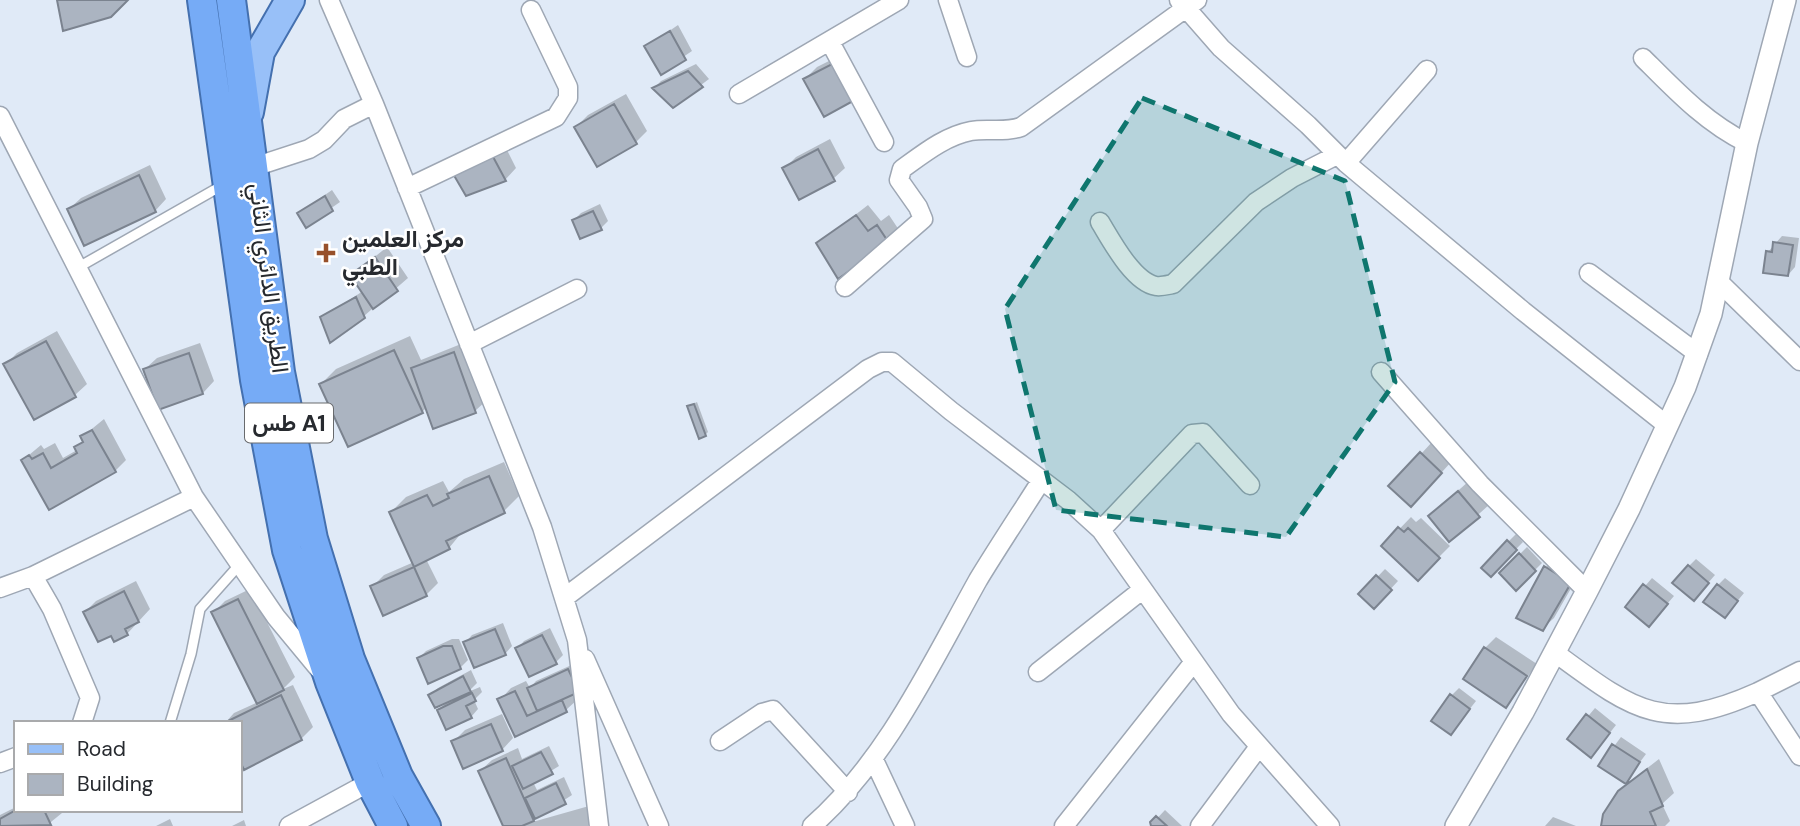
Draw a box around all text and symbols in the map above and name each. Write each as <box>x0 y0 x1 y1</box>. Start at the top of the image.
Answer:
street label: الطريق الدائري الثاني <box>238 181 297 375</box>
place label: مركز العلمين الطبي <box>342 223 464 287</box>
marker: مركز العلمين الطبي <box>316 243 336 263</box>
road number: طس A1 <box>245 404 333 442</box>
legend <box>14 721 242 812</box>
text: Road <box>77 735 126 763</box>
text: Building <box>77 770 154 798</box>

